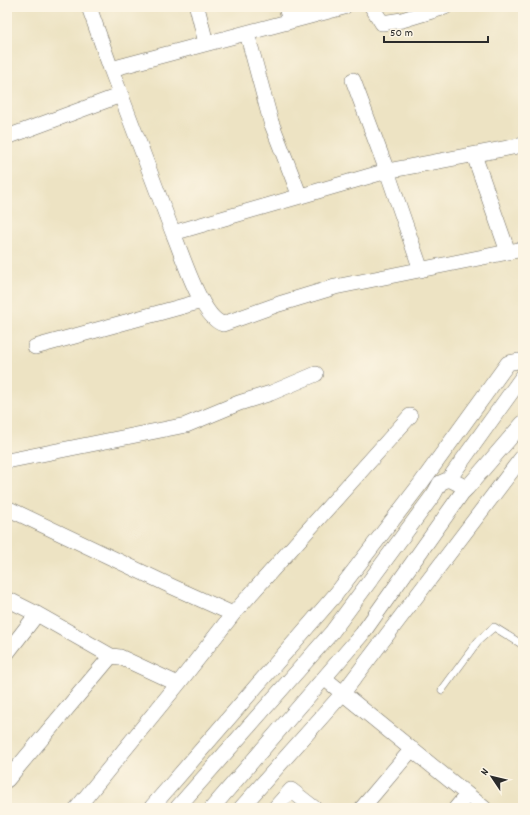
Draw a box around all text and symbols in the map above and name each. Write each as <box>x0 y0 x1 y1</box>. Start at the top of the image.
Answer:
scale bar <box>384 18 488 44</box>
text: 50 m <box>390 25 413 42</box>
north arrow <box>472 757 512 797</box>
text: N <box>477 765 494 779</box>

